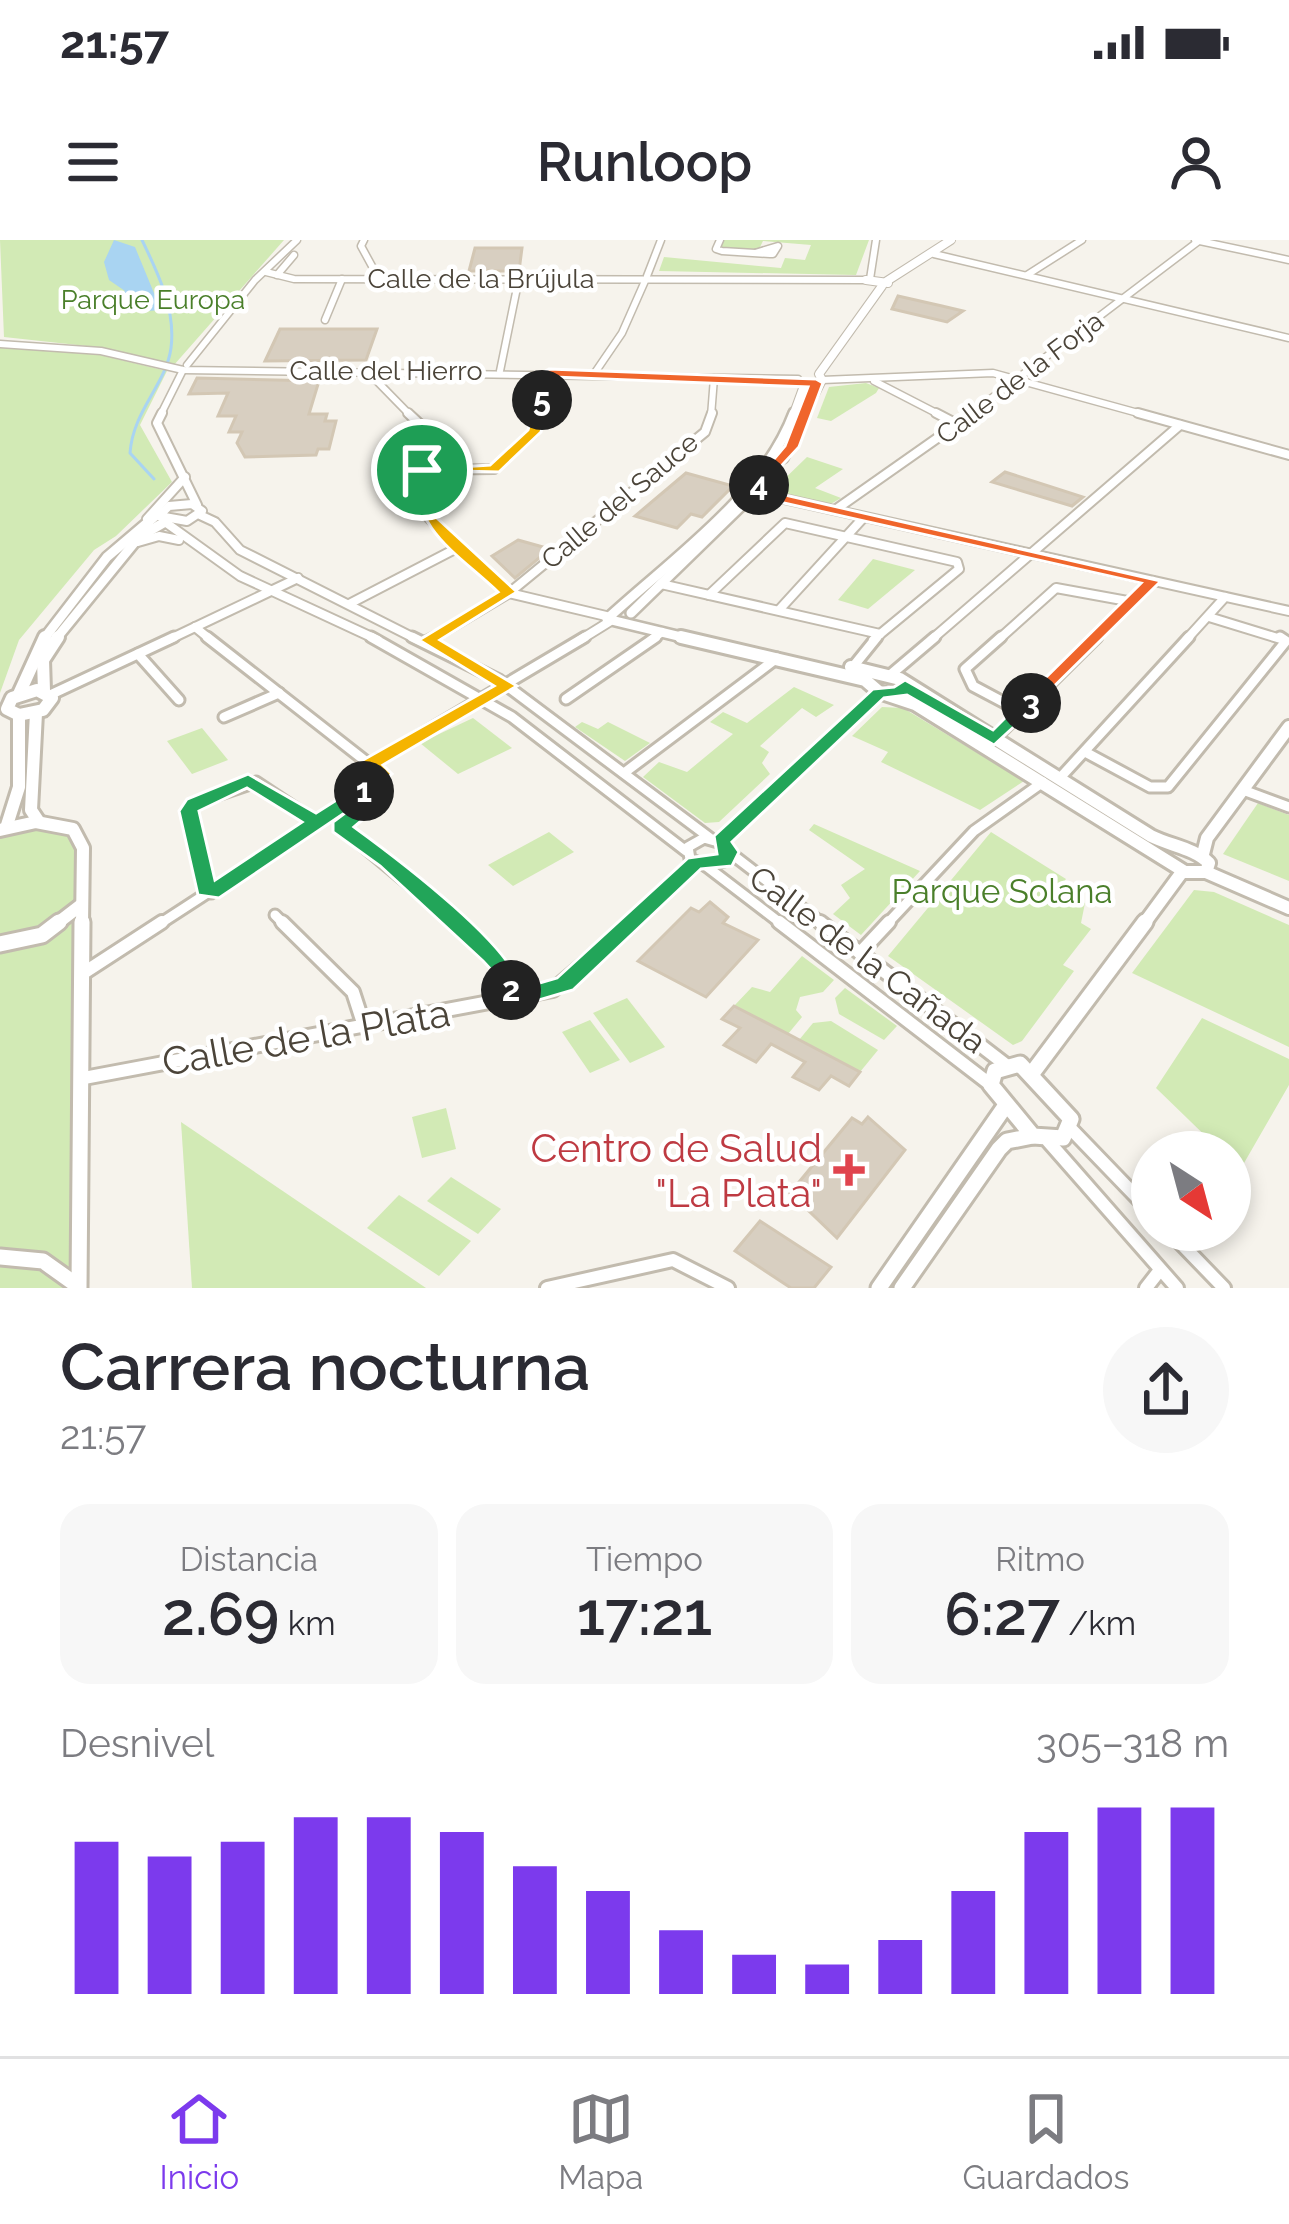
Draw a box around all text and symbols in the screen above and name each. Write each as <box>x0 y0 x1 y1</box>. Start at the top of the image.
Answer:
text: 21:57 <box>60 16 169 69</box>
icon: menu <box>60 129 126 195</box>
icon: person <box>1163 129 1229 195</box>
text: Runloop <box>537 130 752 194</box>
street label: Calle de la Brújula <box>368 263 594 294</box>
park label: Parque Europa <box>61 284 245 315</box>
street label: Calle de la Forja <box>930 305 1109 450</box>
street label: Calle del Hierro <box>290 355 482 386</box>
pin: 5 <box>512 370 572 430</box>
text: 5 <box>533 380 551 419</box>
pin <box>371 419 473 521</box>
street label: Calle del Sauce <box>535 426 704 575</box>
icon: arrive <box>389 437 455 503</box>
pin: 4 <box>729 455 789 515</box>
text: 4 <box>750 465 768 504</box>
pin: 3 <box>1001 673 1061 733</box>
text: 3 <box>1022 683 1040 722</box>
pin: 1 <box>334 761 394 821</box>
text: 1 <box>356 771 372 810</box>
street label: Calle de la Cañada <box>742 858 994 1061</box>
park label: Parque Solana <box>891 872 1113 911</box>
pin: 2 <box>481 960 541 1020</box>
text: 2 <box>502 970 520 1009</box>
street label: Calle de la Plata <box>159 989 453 1085</box>
place label: Centro de Salud "La Plata" <box>530 1125 822 1216</box>
north arrow <box>1131 1131 1251 1251</box>
map controls <box>1131 1131 1251 1251</box>
marker: Centro de Salud "La Plata" <box>833 1154 865 1186</box>
button: share <box>1103 1327 1229 1453</box>
text: Carrera nocturna <box>60 1328 590 1405</box>
text: 21:57 <box>60 1412 146 1458</box>
text: Distancia <box>180 1540 318 1579</box>
text: Tiempo <box>586 1540 703 1579</box>
text: Ritmo <box>995 1540 1085 1579</box>
text: 2.69 <box>162 1579 279 1649</box>
text: 17:21 <box>577 1579 712 1649</box>
text: 6:27 <box>944 1579 1060 1649</box>
text: km <box>279 1604 336 1643</box>
text: /km <box>1060 1604 1136 1643</box>
text: Desnivel <box>60 1720 214 1766</box>
text: 305–318 m <box>1036 1720 1229 1766</box>
tab: Inicio <box>160 2086 239 2197</box>
tab: Mapa <box>558 2086 643 2197</box>
tab: Guardados <box>962 2086 1129 2197</box>

